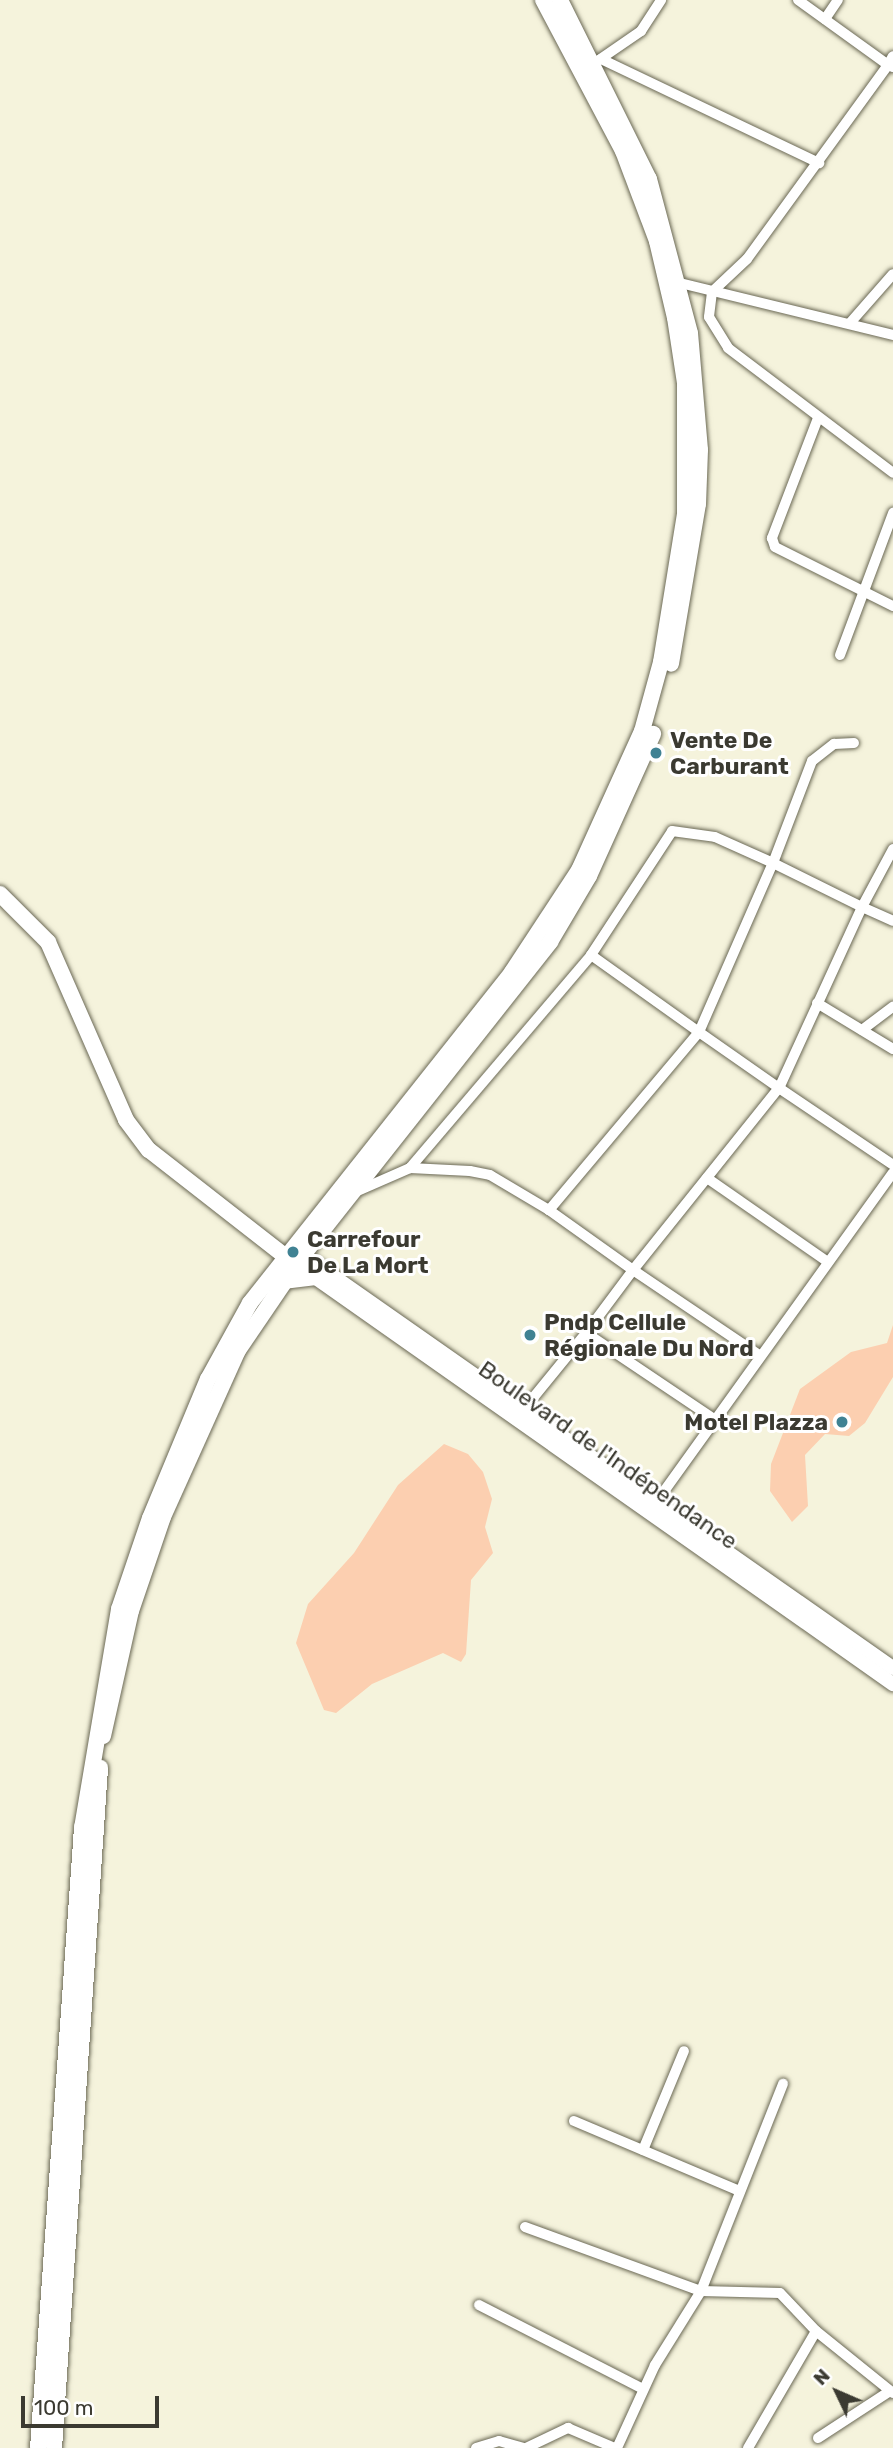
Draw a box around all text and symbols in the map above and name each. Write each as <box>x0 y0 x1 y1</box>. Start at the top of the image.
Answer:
place label: Vente De Carburant <box>670 726 789 780</box>
marker: Vente De Carburant <box>648 745 664 761</box>
place label: Carrefour De La Mort <box>307 1225 429 1279</box>
marker: Carrefour De La Mort <box>285 1244 301 1260</box>
place label: Pndp Cellule Régionale Du Nord <box>544 1308 754 1362</box>
marker: Pndp Cellule Régionale Du Nord <box>522 1327 538 1343</box>
street label: Boulevard de l'Indépendance <box>473 1355 743 1555</box>
place label: Motel Plazza <box>684 1408 828 1436</box>
marker: Motel Plazza <box>834 1414 850 1430</box>
north arrow <box>802 2357 872 2427</box>
text: N <box>809 2364 835 2390</box>
scale bar <box>24 2382 163 2426</box>
text: 100 m <box>34 2395 93 2420</box>

